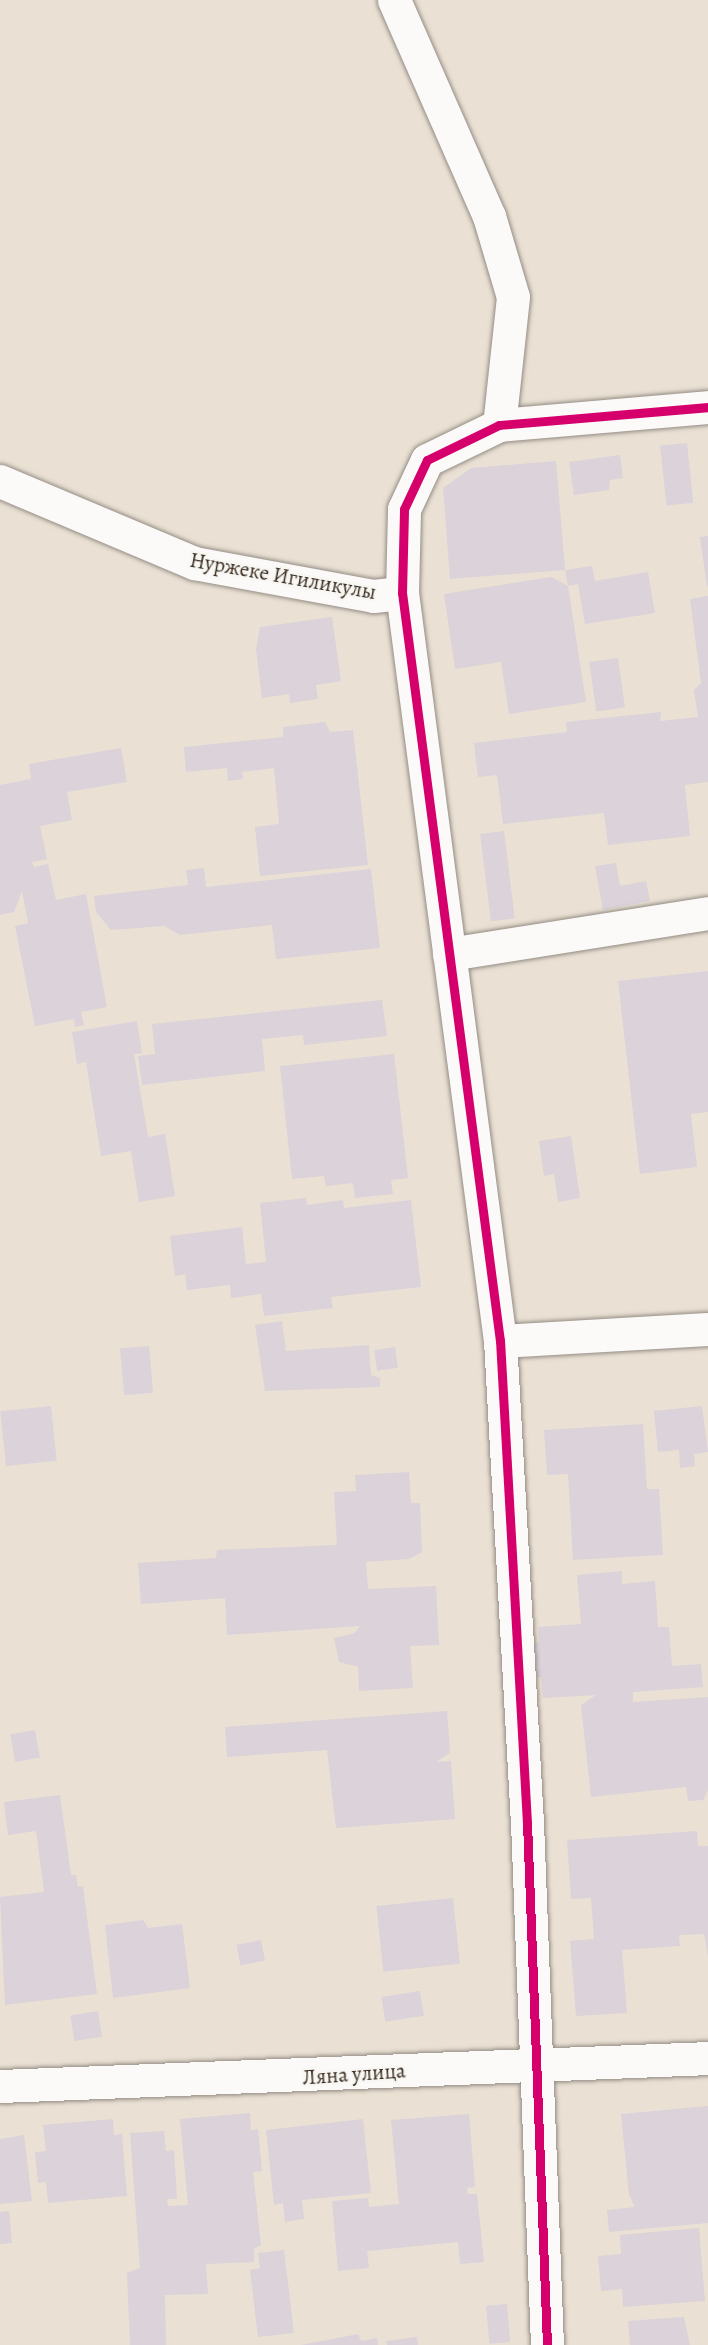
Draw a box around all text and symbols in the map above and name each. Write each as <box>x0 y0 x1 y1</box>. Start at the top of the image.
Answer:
street label: Нуржеке Игиликулы <box>188 547 378 605</box>
street label: Ляна улица <box>302 2058 406 2090</box>

